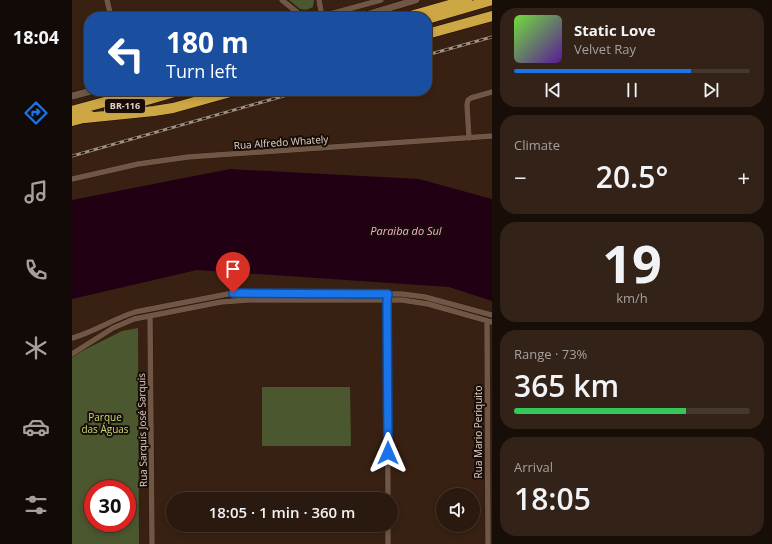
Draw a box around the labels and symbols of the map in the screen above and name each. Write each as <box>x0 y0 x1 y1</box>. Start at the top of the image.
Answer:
road number: BR-116 <box>105 99 145 113</box>
street label: Rua Alfredo Whately <box>233 132 330 152</box>
water label: Paraiba do Sul <box>370 223 442 238</box>
pin <box>216 252 250 293</box>
street label: Rua Sarquis José Sarquis <box>134 373 150 487</box>
street label: Rua Mario Periquito <box>471 386 485 478</box>
park label: Parque das Águas <box>81 410 129 436</box>
position arrow <box>367 432 409 474</box>
speed limit sign: 30 <box>84 480 136 532</box>

